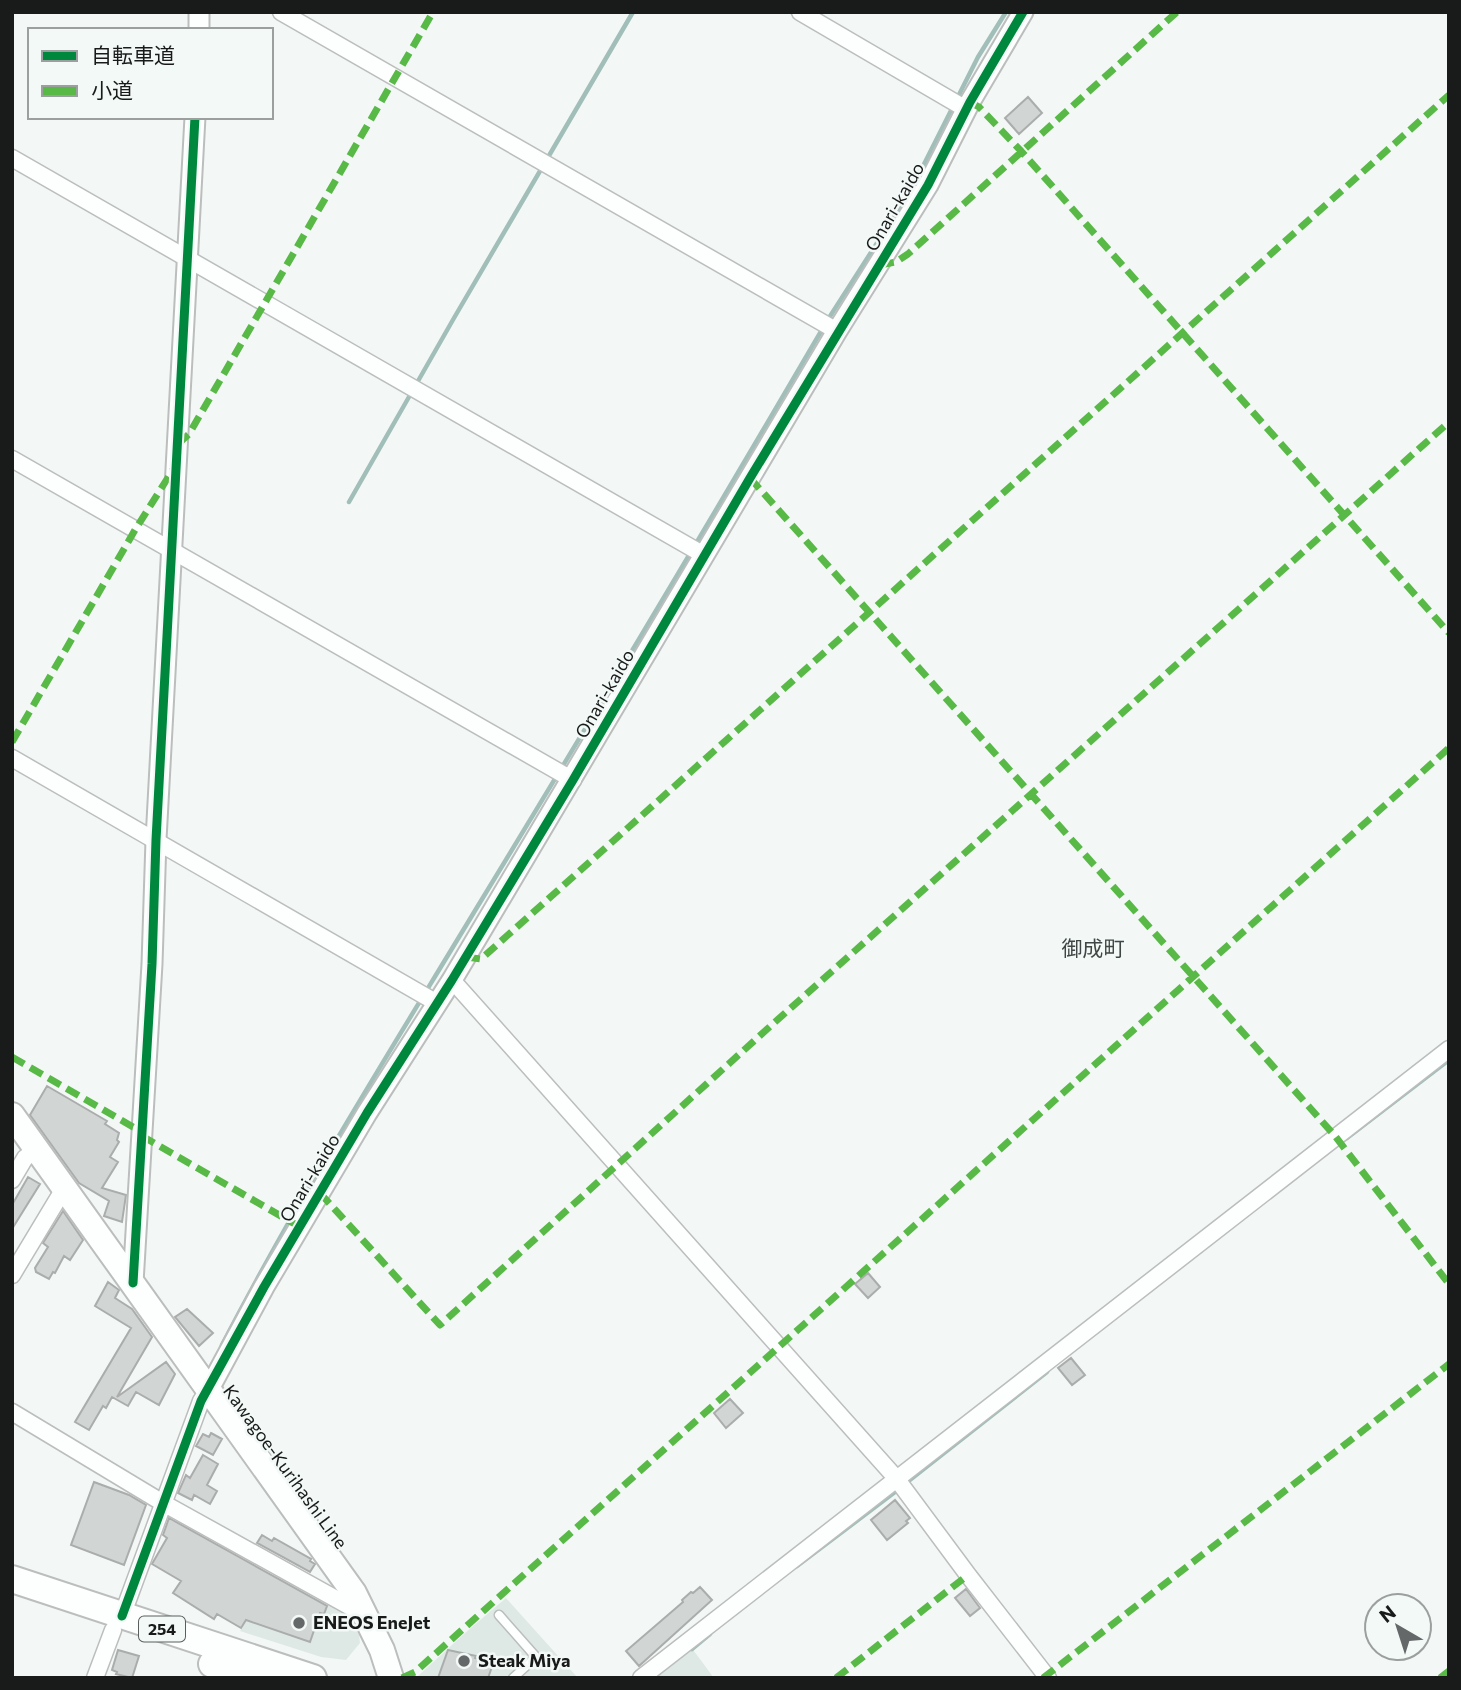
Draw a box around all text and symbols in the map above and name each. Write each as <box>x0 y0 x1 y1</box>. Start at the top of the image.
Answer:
legend <box>28 28 273 119</box>
text: 自転車道 <box>91 42 175 67</box>
text: 小道 <box>91 77 133 102</box>
street label: Onari-kaido <box>860 158 928 255</box>
street label: Onari-kaido <box>570 645 638 742</box>
district label: 御成町 <box>1062 935 1125 960</box>
street label: Onari-kaido <box>274 1129 344 1225</box>
street label: Kawagoe-Kurihashi Line <box>219 1380 353 1553</box>
north arrow <box>1363 1592 1433 1662</box>
text: N <box>1374 1600 1400 1627</box>
place label: ENEOS EneJet <box>313 1611 431 1633</box>
marker: ENEOS EneJet <box>291 1615 307 1631</box>
road number: 254 <box>139 1616 185 1642</box>
place label: Steak Miya <box>478 1649 570 1671</box>
marker: Steak Miya <box>456 1653 472 1669</box>

